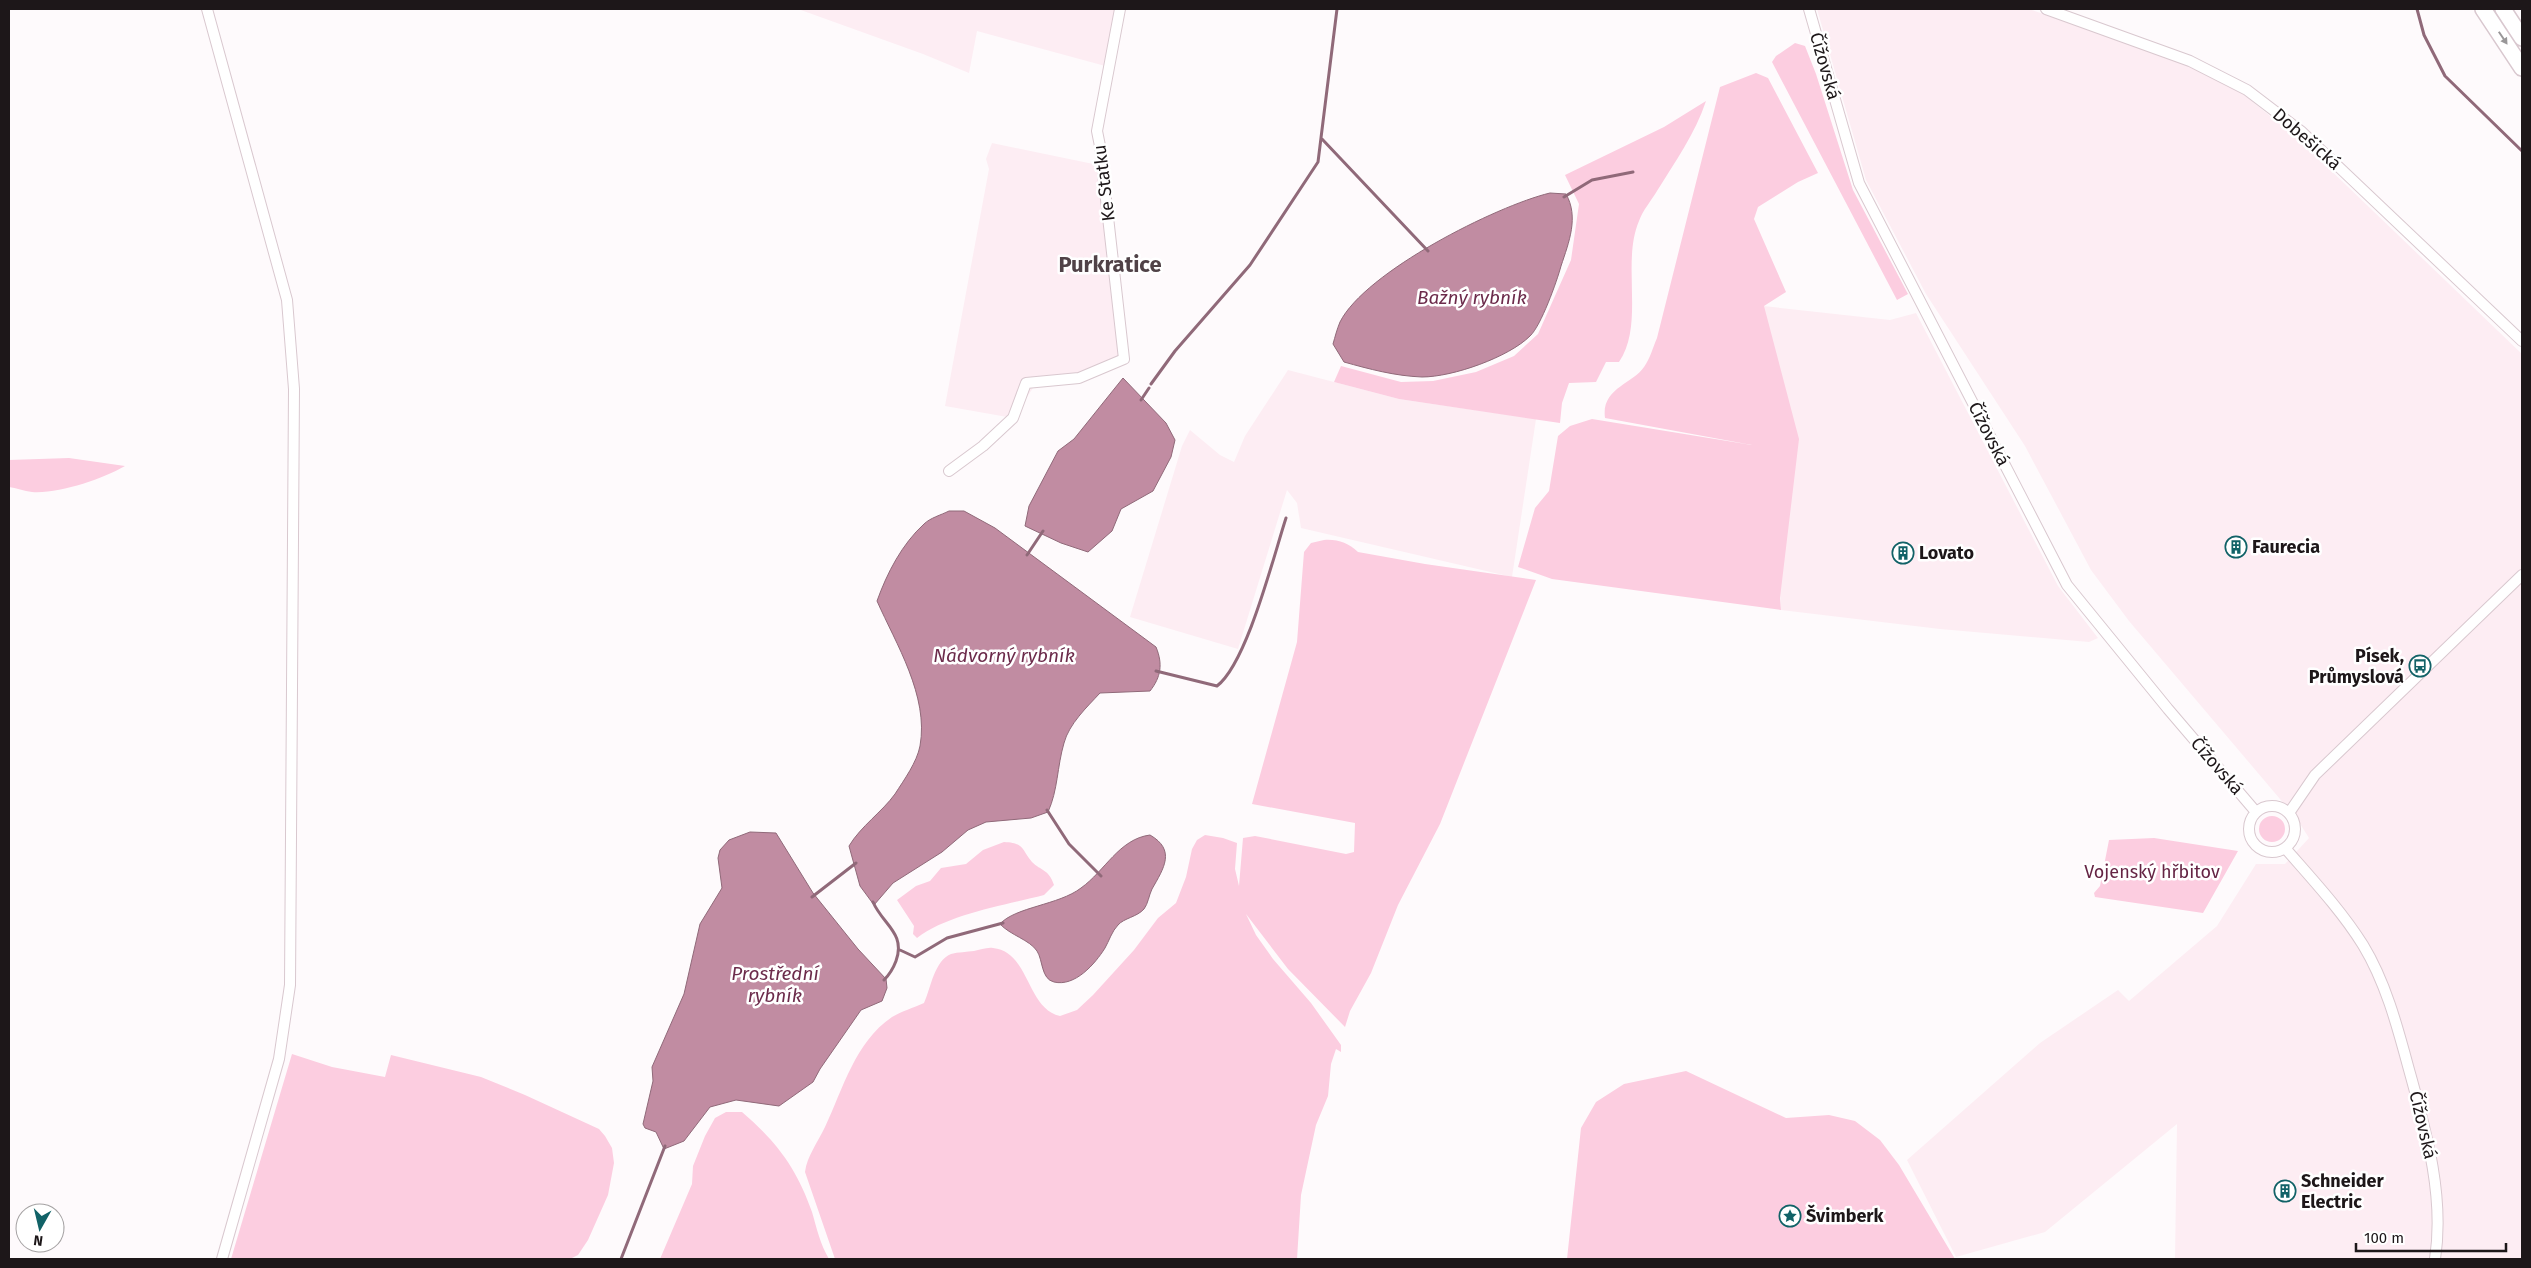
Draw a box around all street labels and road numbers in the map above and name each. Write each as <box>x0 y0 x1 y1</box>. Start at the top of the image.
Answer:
street label: Čížovská <box>1805 30 1845 102</box>
street label: Dobešická <box>2268 103 2346 175</box>
street label: Ke Statku <box>1088 143 1120 223</box>
street label: Čížovská <box>1963 398 2015 470</box>
street label: Čížovská <box>2186 733 2248 799</box>
street label: Čížovská <box>2404 1089 2442 1161</box>

